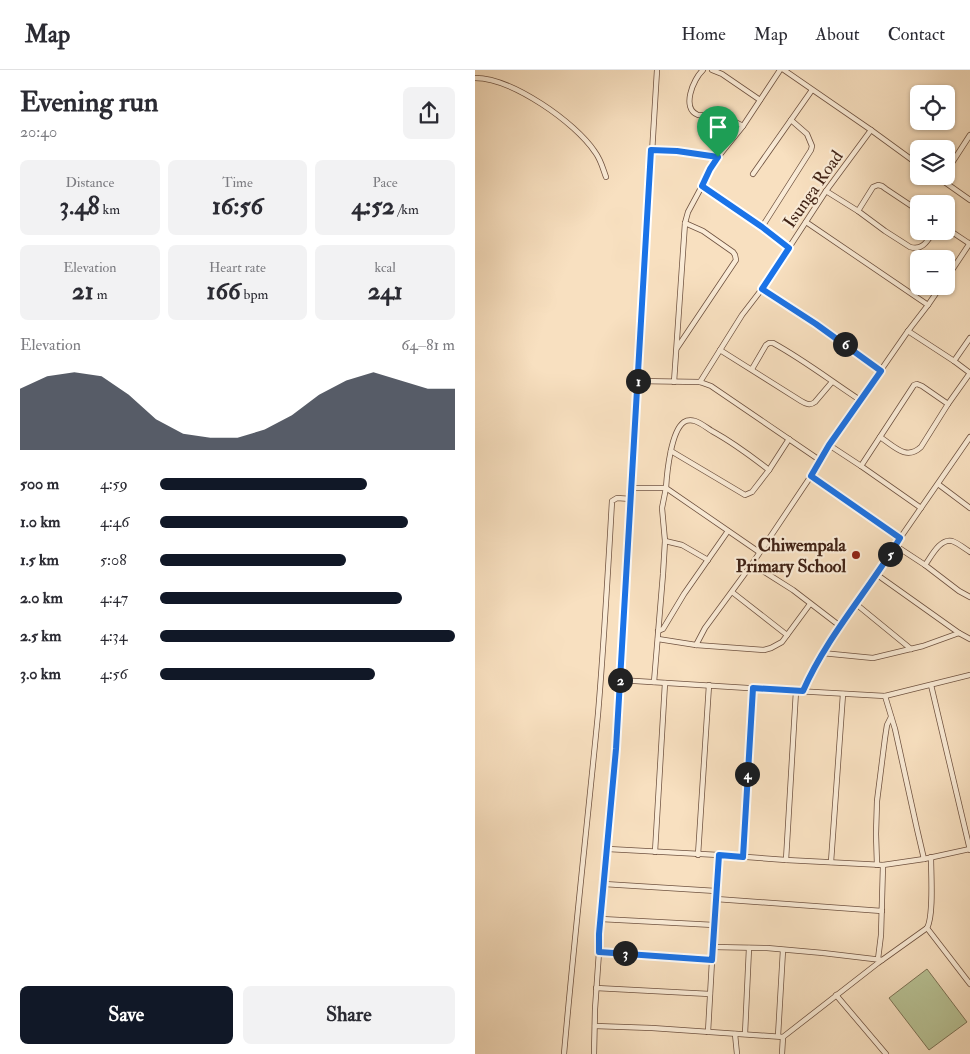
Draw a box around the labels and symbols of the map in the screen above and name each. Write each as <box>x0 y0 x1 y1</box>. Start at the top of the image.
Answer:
pin <box>697 106 739 157</box>
street label: Isunga Road <box>778 146 849 233</box>
pin: 6 <box>833 332 857 356</box>
pin: 1 <box>625 368 651 394</box>
place label: Chiwempala Primary School <box>736 534 847 578</box>
pin: 5 <box>877 542 903 566</box>
marker: Chiwempala Primary School <box>850 549 862 561</box>
pin: 2 <box>607 668 633 692</box>
pin: 4 <box>735 762 759 786</box>
pin: 3 <box>613 940 637 966</box>

